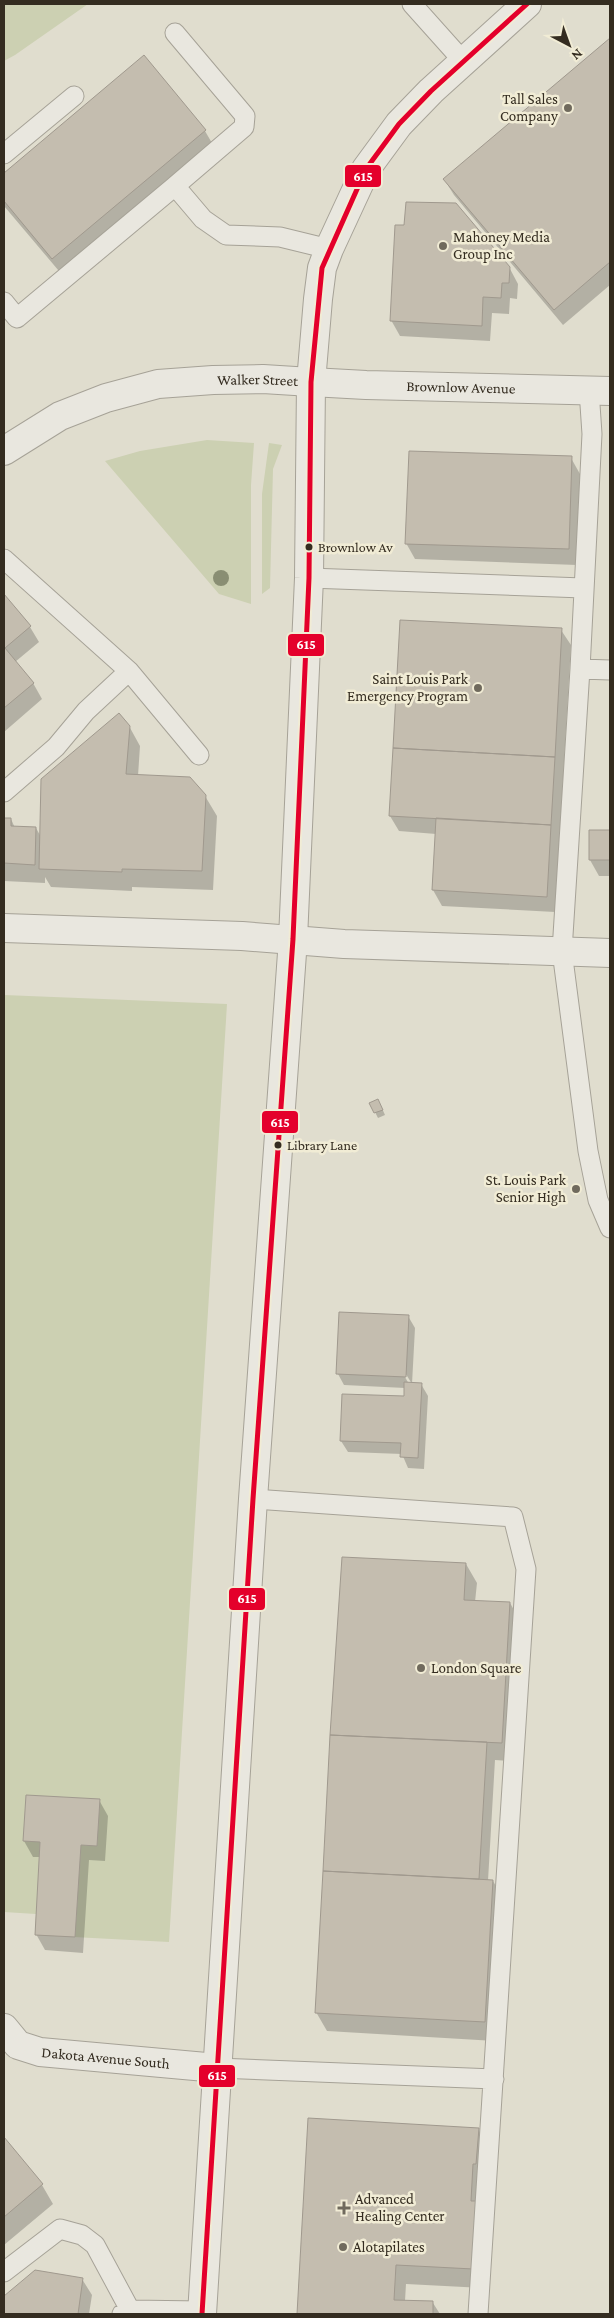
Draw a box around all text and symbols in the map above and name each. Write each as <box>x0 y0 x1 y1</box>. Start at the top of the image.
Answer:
north arrow <box>544 20 594 70</box>
text: N <box>568 46 586 64</box>
place label: Tall Sales Company <box>500 91 558 125</box>
marker: Tall Sales Company <box>562 102 574 114</box>
line badge: 615 <box>344 164 382 188</box>
text: 615 <box>353 168 373 184</box>
place label: Mahoney Media Group Inc <box>453 229 550 263</box>
marker: Mahoney Media Group Inc <box>437 240 449 252</box>
street label: Walker Street <box>217 371 300 389</box>
street label: Brownlow Avenue <box>406 378 516 397</box>
place label: Brownlow Av <box>318 539 393 555</box>
marker: Brownlow Av <box>304 542 314 552</box>
line badge: 615 <box>287 633 325 657</box>
text: 615 <box>296 636 316 652</box>
place label: Saint Louis Park Emergency Program <box>347 671 469 705</box>
marker: Saint Louis Park Emergency Program <box>472 682 484 694</box>
line badge: 615 <box>261 1110 299 1134</box>
text: 615 <box>270 1114 290 1130</box>
place label: Library Lane <box>287 1137 357 1153</box>
marker: Library Lane <box>273 1140 283 1150</box>
place label: St. Louis Park Senior High <box>486 1172 567 1206</box>
marker: St. Louis Park Senior High <box>570 1183 582 1195</box>
line badge: 615 <box>228 1587 266 1611</box>
text: 615 <box>237 1590 257 1606</box>
place label: London Square <box>431 1660 522 1677</box>
marker: London Square <box>415 1662 427 1674</box>
street label: Dakota Avenue South <box>41 2044 170 2072</box>
line badge: 615 <box>198 2064 236 2088</box>
text: 615 <box>207 2067 227 2083</box>
place label: Advanced Healing Center <box>355 2191 445 2225</box>
marker: Advanced Healing Center <box>337 2201 351 2215</box>
place label: Alotapilates <box>353 2239 425 2256</box>
marker: Alotapilates <box>337 2241 349 2253</box>

